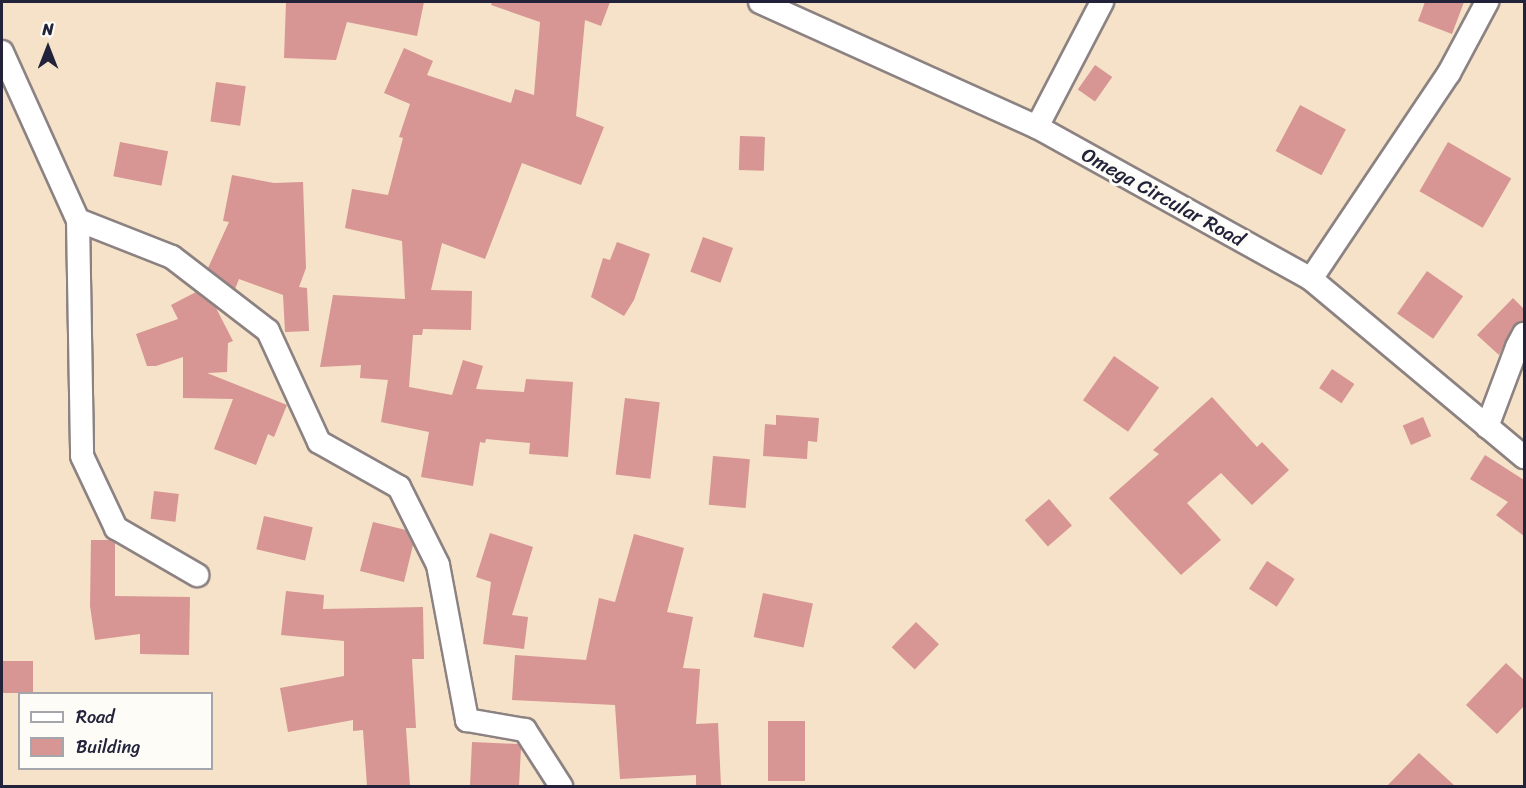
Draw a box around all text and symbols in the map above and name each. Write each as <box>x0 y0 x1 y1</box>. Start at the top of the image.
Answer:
text: N <box>42 15 54 44</box>
north arrow <box>18 18 78 78</box>
street label: Omega Circular Road <box>1077 142 1249 252</box>
legend <box>18 692 213 770</box>
text: Road <box>76 701 115 733</box>
text: Building <box>76 731 140 763</box>

